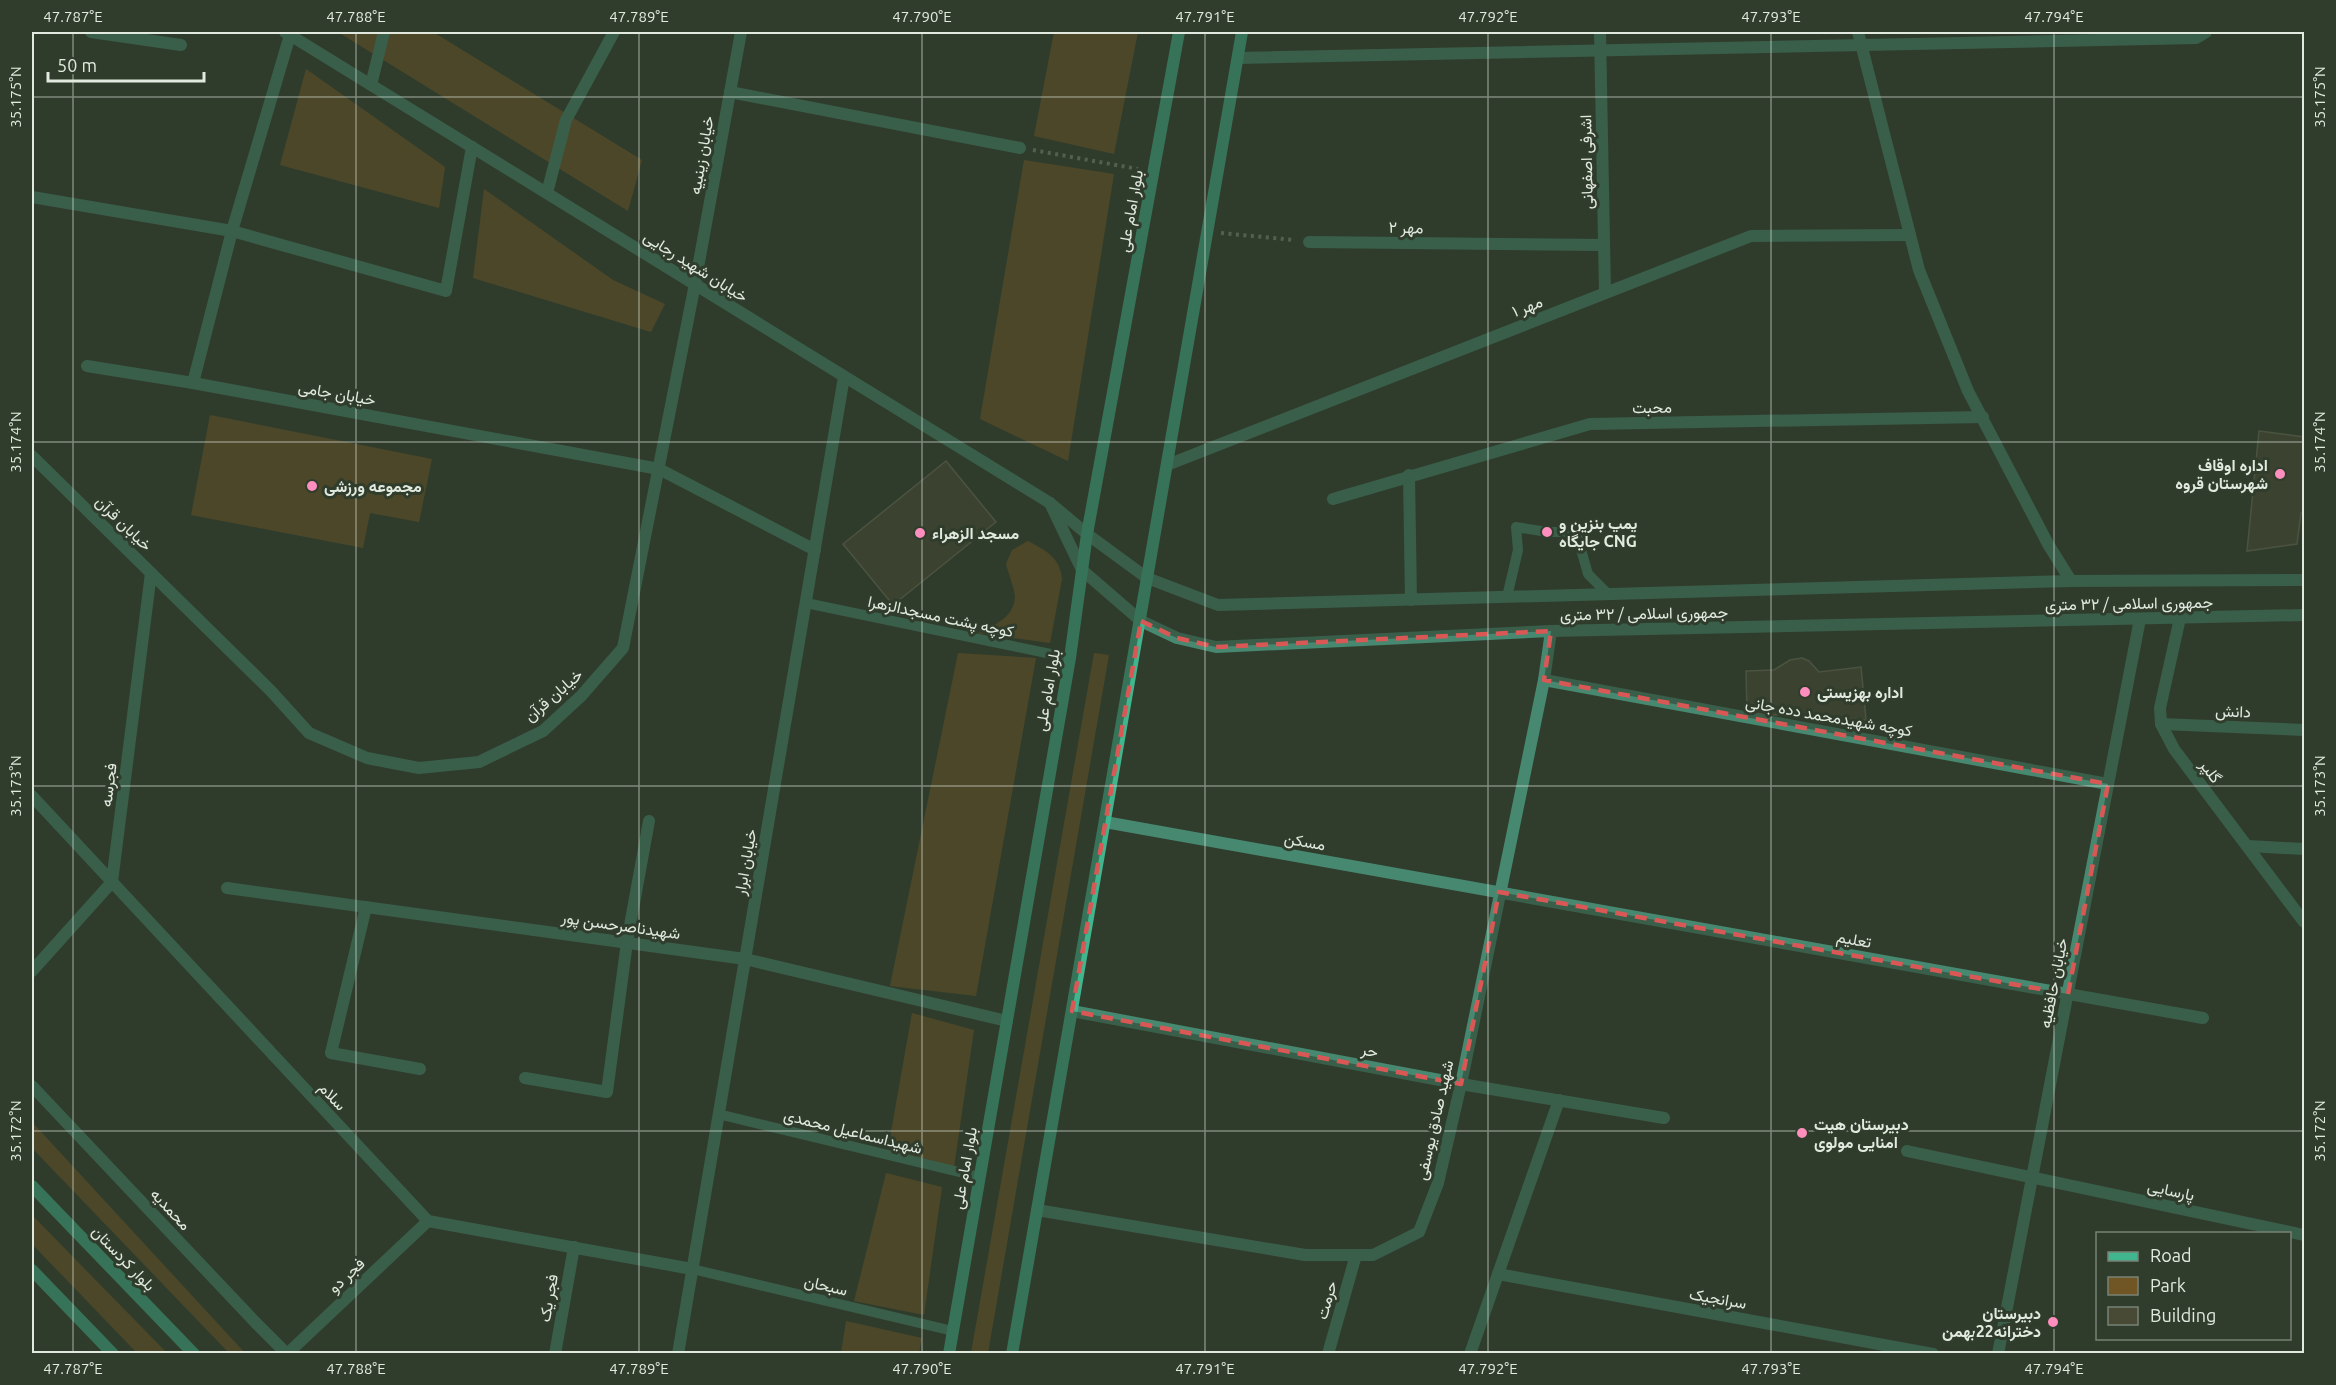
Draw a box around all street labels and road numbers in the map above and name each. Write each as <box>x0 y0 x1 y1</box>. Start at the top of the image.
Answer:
street label: خیابان زینبیه <box>685 114 719 196</box>
street label: اشرفی اصفهانی <box>1576 114 1598 210</box>
street label: بلوار امام علی <box>1114 168 1148 254</box>
street label: مهر ۲ <box>1388 218 1424 238</box>
street label: خیابان شهید رجایی <box>640 227 752 307</box>
street label: مهر ۱ <box>1509 292 1545 322</box>
street label: خیابان جامی <box>297 377 377 411</box>
street label: محبت <box>1632 398 1672 417</box>
street label: خیابان قرآن <box>91 492 156 556</box>
street label: کوچه پشت مسجدالزهرا <box>866 592 1016 643</box>
street label: جمهوری اسلامی / ۳۲ متری <box>2045 593 2214 615</box>
street label: جمهوری اسلامی / ۳۲ متری <box>1560 603 1729 625</box>
street label: بلوار امام علی <box>1031 647 1065 733</box>
street label: خیابان قرآن <box>520 665 587 727</box>
street label: کوچه شهیدمحمد دده جانی <box>1744 692 1914 742</box>
street label: دانش <box>2215 701 2251 723</box>
street label: گلپر <box>2193 755 2226 788</box>
street label: فجرسه <box>96 762 122 808</box>
street label: خیابان ابرار <box>730 827 762 898</box>
street label: مسکن <box>1283 829 1327 855</box>
street label: شهیدناصرحسن پور <box>559 908 682 945</box>
street label: تعلیم <box>1835 927 1873 953</box>
street label: خیابان حافظیه <box>2035 936 2072 1030</box>
street label: حر <box>1359 1039 1380 1062</box>
street label: شهید صادق یوسفی <box>1411 1058 1458 1182</box>
street label: سلام <box>314 1078 350 1115</box>
street label: شهیداسماعیل محمدی <box>781 1105 924 1159</box>
street label: بلوار امام علی <box>948 1125 982 1211</box>
street label: پارسایی <box>2145 1176 2196 1207</box>
street label: محمدیه <box>146 1184 195 1234</box>
street label: بلوار کردستان <box>87 1222 159 1296</box>
street label: فجر دو <box>324 1254 369 1298</box>
street label: سبحان <box>802 1271 850 1300</box>
street label: فجر یک <box>535 1273 563 1324</box>
street label: حرمت <box>1312 1278 1342 1322</box>
street label: سرانجیک <box>1688 1284 1748 1314</box>

